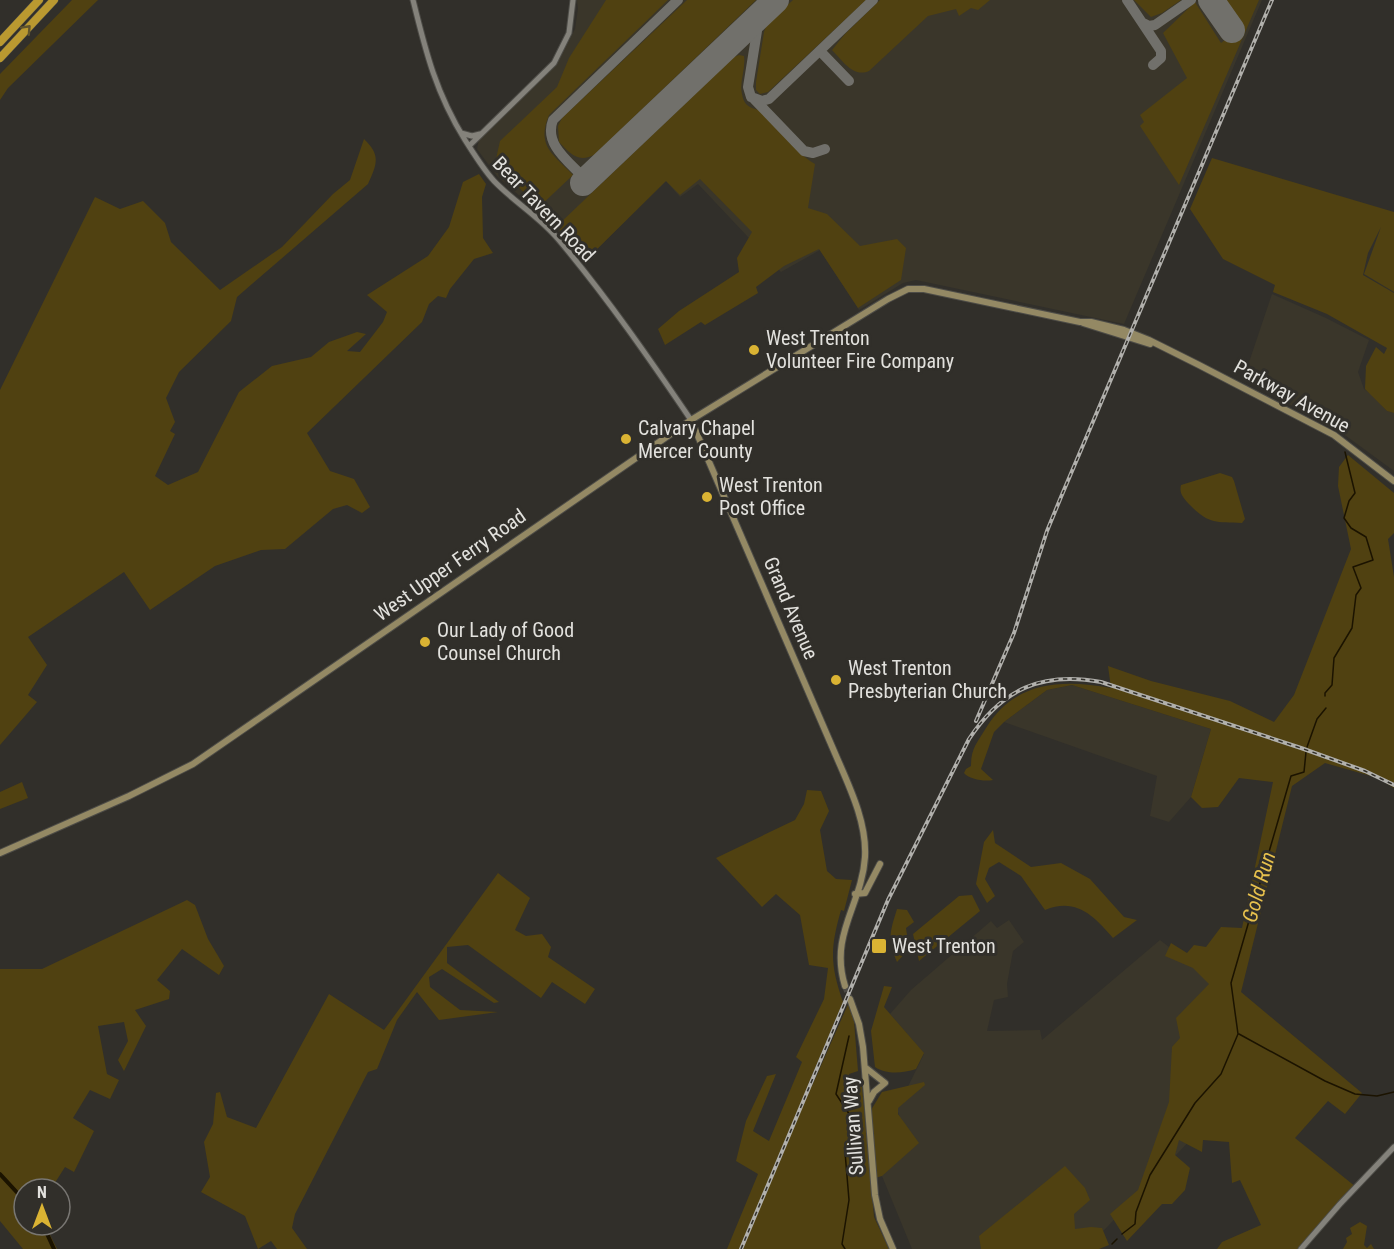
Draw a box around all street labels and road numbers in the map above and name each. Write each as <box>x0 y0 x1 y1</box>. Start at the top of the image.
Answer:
street label: Bear Tavern Road <box>488 151 600 267</box>
street label: Parkway Avenue <box>1230 354 1354 438</box>
street label: West Upper Ferry Road <box>370 504 530 626</box>
street label: Grand Avenue <box>759 553 823 663</box>
street label: Sullivan Way <box>838 1076 868 1176</box>

